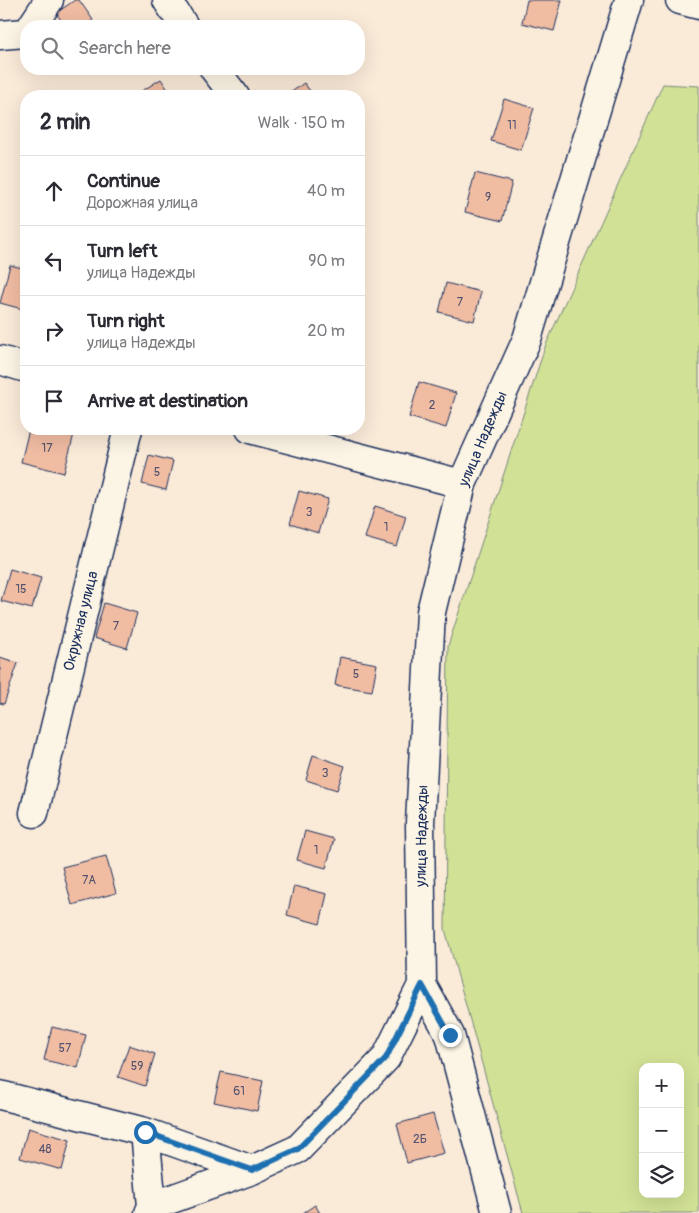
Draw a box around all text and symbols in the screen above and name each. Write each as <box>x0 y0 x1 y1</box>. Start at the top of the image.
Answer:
search box <box>20 20 365 75</box>
icon: search <box>38 34 66 62</box>
text: Search here <box>78 36 171 60</box>
text: 2 min <box>40 109 90 136</box>
text: Walk · 150 m <box>258 113 345 133</box>
house number: 11 <box>507 118 517 133</box>
text: Continue <box>87 169 160 193</box>
icon: ahead <box>40 177 68 205</box>
text: 40 m <box>307 181 345 201</box>
house number: 9 <box>485 190 491 205</box>
text: Дорожная улица <box>87 193 198 213</box>
text: Turn left <box>87 239 157 263</box>
icon: left <box>40 247 68 275</box>
text: 90 m <box>308 251 345 271</box>
text: улица Надежды <box>87 263 196 283</box>
house number: 7 <box>457 295 464 310</box>
text: Turn right <box>87 309 165 333</box>
icon: right <box>40 317 68 345</box>
text: 20 m <box>307 321 345 341</box>
text: улица Надежды <box>87 333 196 353</box>
icon: arrive <box>40 387 68 415</box>
street label: улица Надежды <box>454 388 512 490</box>
text: Arrive at destination <box>87 389 248 413</box>
house number: 2 <box>429 398 436 413</box>
house number: 17 <box>41 441 53 456</box>
house number: 5 <box>154 465 160 480</box>
house number: 3 <box>306 505 313 520</box>
house number: 1 <box>384 520 388 535</box>
street label: Окружная улица <box>59 569 103 673</box>
house number: 15 <box>15 582 27 597</box>
house number: 7 <box>113 619 120 634</box>
house number: 5 <box>353 667 359 682</box>
house number: 3 <box>322 766 329 781</box>
street label: улица Надежды <box>412 785 432 888</box>
house number: 1 <box>314 843 318 858</box>
house number: 7А <box>82 873 96 888</box>
route end <box>439 1024 462 1047</box>
house number: 57 <box>59 1041 72 1056</box>
house number: 59 <box>131 1059 143 1074</box>
map controls <box>639 1063 684 1198</box>
button: + <box>639 1063 684 1108</box>
house number: 61 <box>233 1084 245 1099</box>
button: − <box>639 1108 684 1153</box>
route start <box>134 1121 157 1144</box>
house number: 2Б <box>413 1132 427 1147</box>
house number: 48 <box>38 1142 52 1157</box>
button: layers <box>639 1153 684 1198</box>

